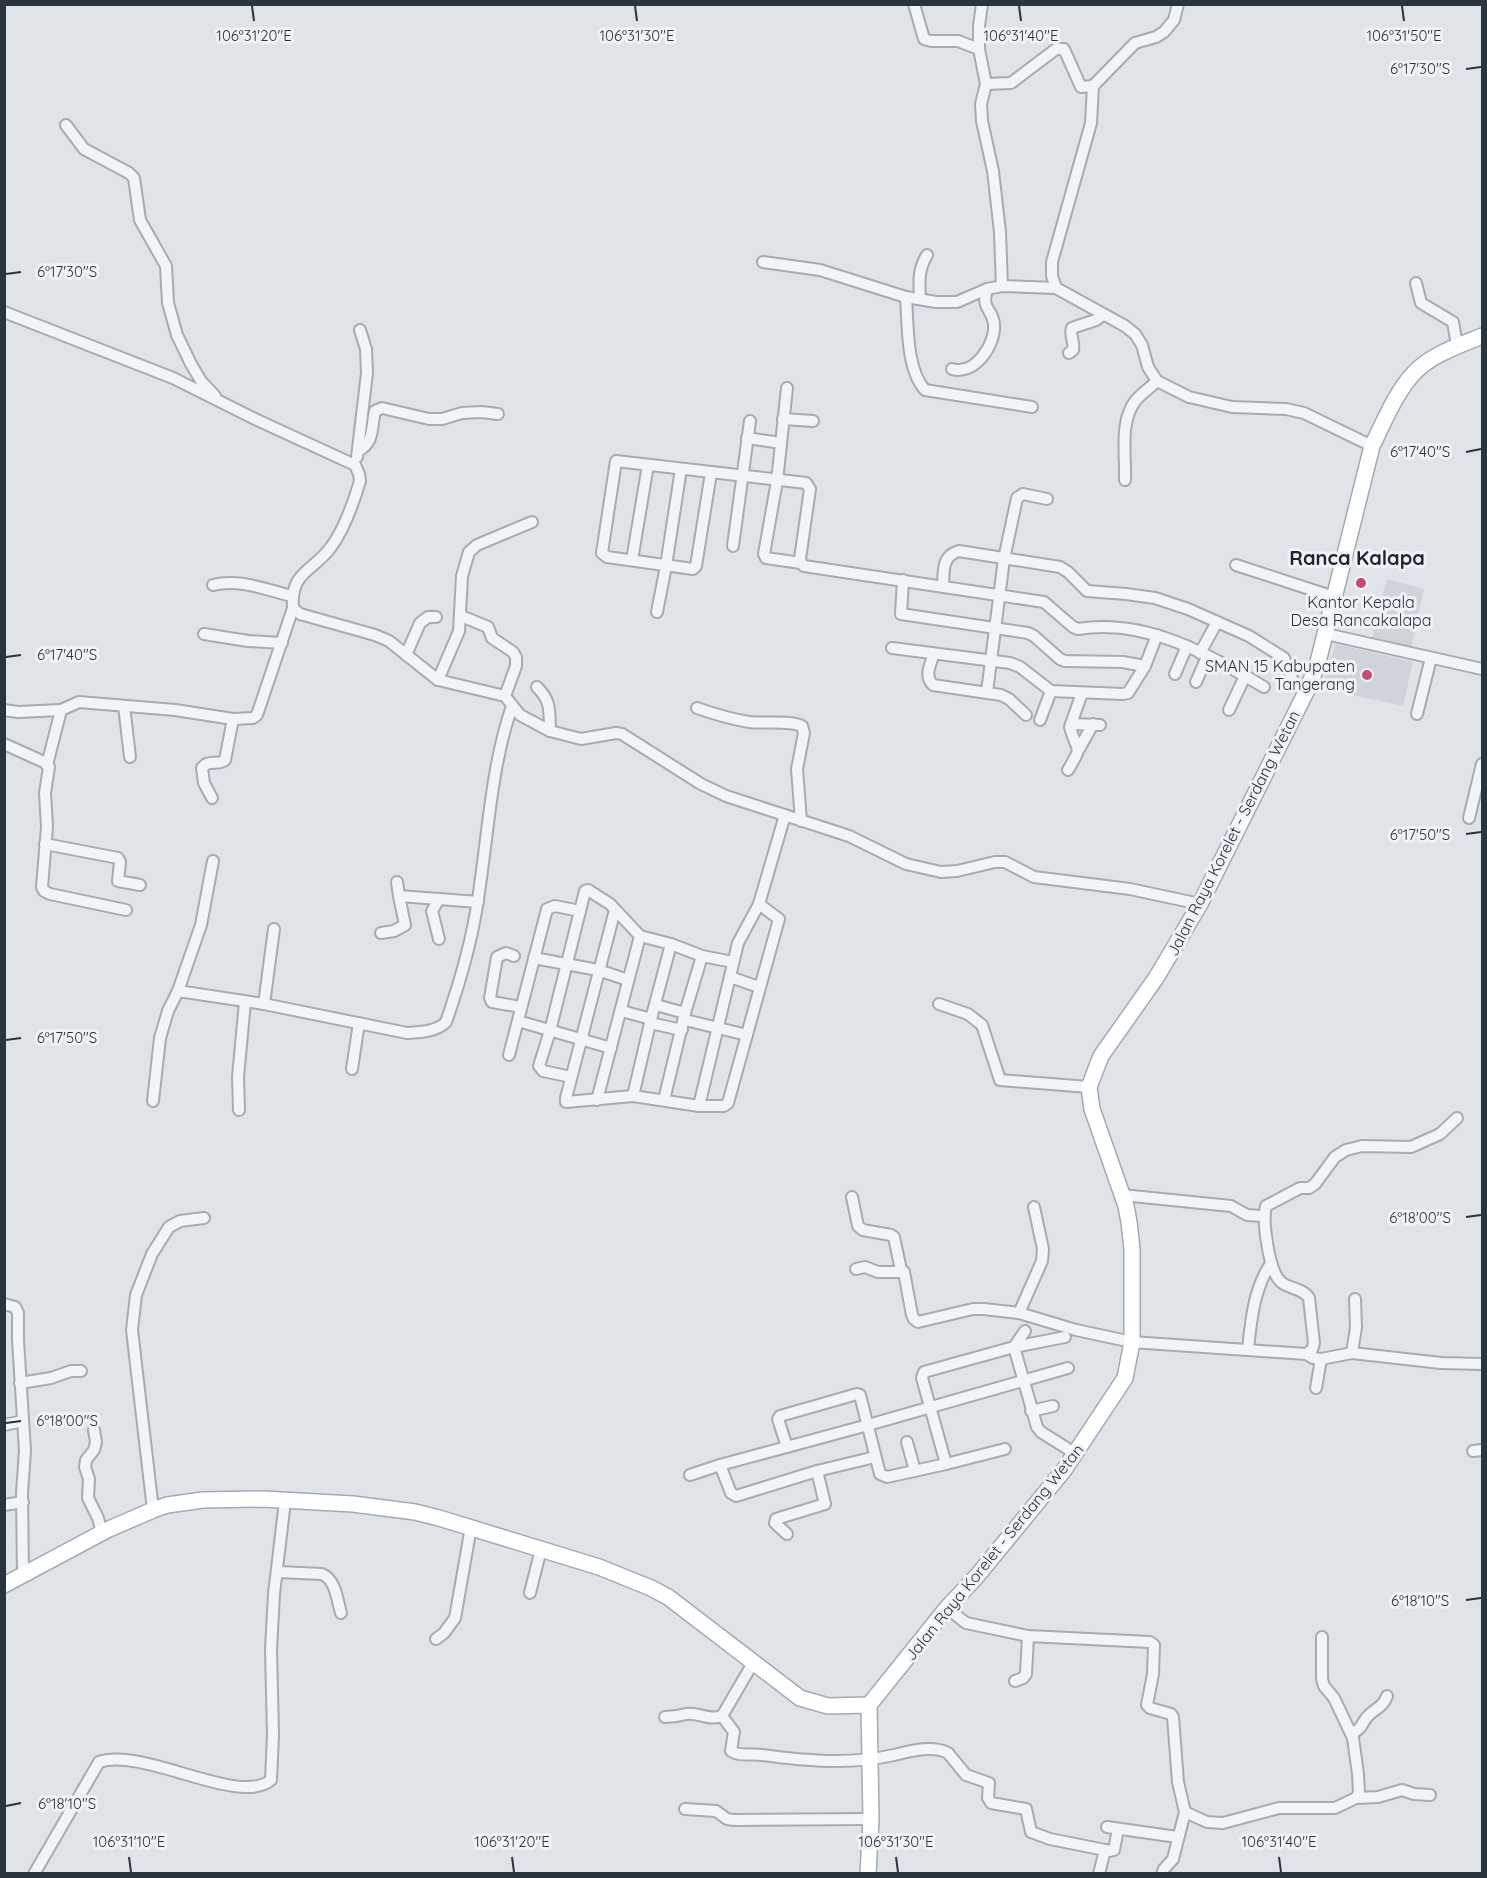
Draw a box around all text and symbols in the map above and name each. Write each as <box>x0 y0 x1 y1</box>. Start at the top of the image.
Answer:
text: 106°31'20"E <box>216 26 292 45</box>
text: 106°31'30"E <box>600 26 674 45</box>
text: 106°31'40"E <box>984 26 1058 45</box>
text: 106°31'50"E <box>1366 26 1442 45</box>
text: 6°17'30"S <box>1390 59 1450 78</box>
text: 6°17'30"S <box>37 262 97 281</box>
text: 6°17'40"S <box>1390 442 1450 461</box>
district label: Ranca Kalapa <box>1289 545 1425 570</box>
marker: Kantor Kepala Desa Rancakalapa <box>1354 576 1368 590</box>
place label: Kantor Kepala Desa Rancakalapa <box>1290 592 1432 630</box>
text: 6°17'40"S <box>37 645 97 664</box>
place label: SMAN 15 Kabupaten Tangerang <box>1205 656 1355 694</box>
marker: SMAN 15 Kabupaten Tangerang <box>1360 668 1374 682</box>
street label: Jalan Raya Korelet - Serdang Wetan <box>1162 707 1304 959</box>
text: 6°17'50"S <box>1390 825 1450 844</box>
text: 6°17'50"S <box>37 1028 97 1047</box>
text: 6°18'00"S <box>1389 1208 1451 1227</box>
text: 6°18'00"S <box>36 1411 98 1430</box>
street label: Jalan Raya Korelet - Serdang Wetan <box>900 1440 1088 1664</box>
text: 6°18'10"S <box>1391 1591 1449 1610</box>
text: 6°18'10"S <box>38 1794 96 1813</box>
text: 106°31'10"E <box>93 1832 165 1851</box>
text: 106°31'20"E <box>474 1832 550 1851</box>
text: 106°31'30"E <box>859 1832 933 1851</box>
text: 106°31'40"E <box>1242 1832 1316 1851</box>

